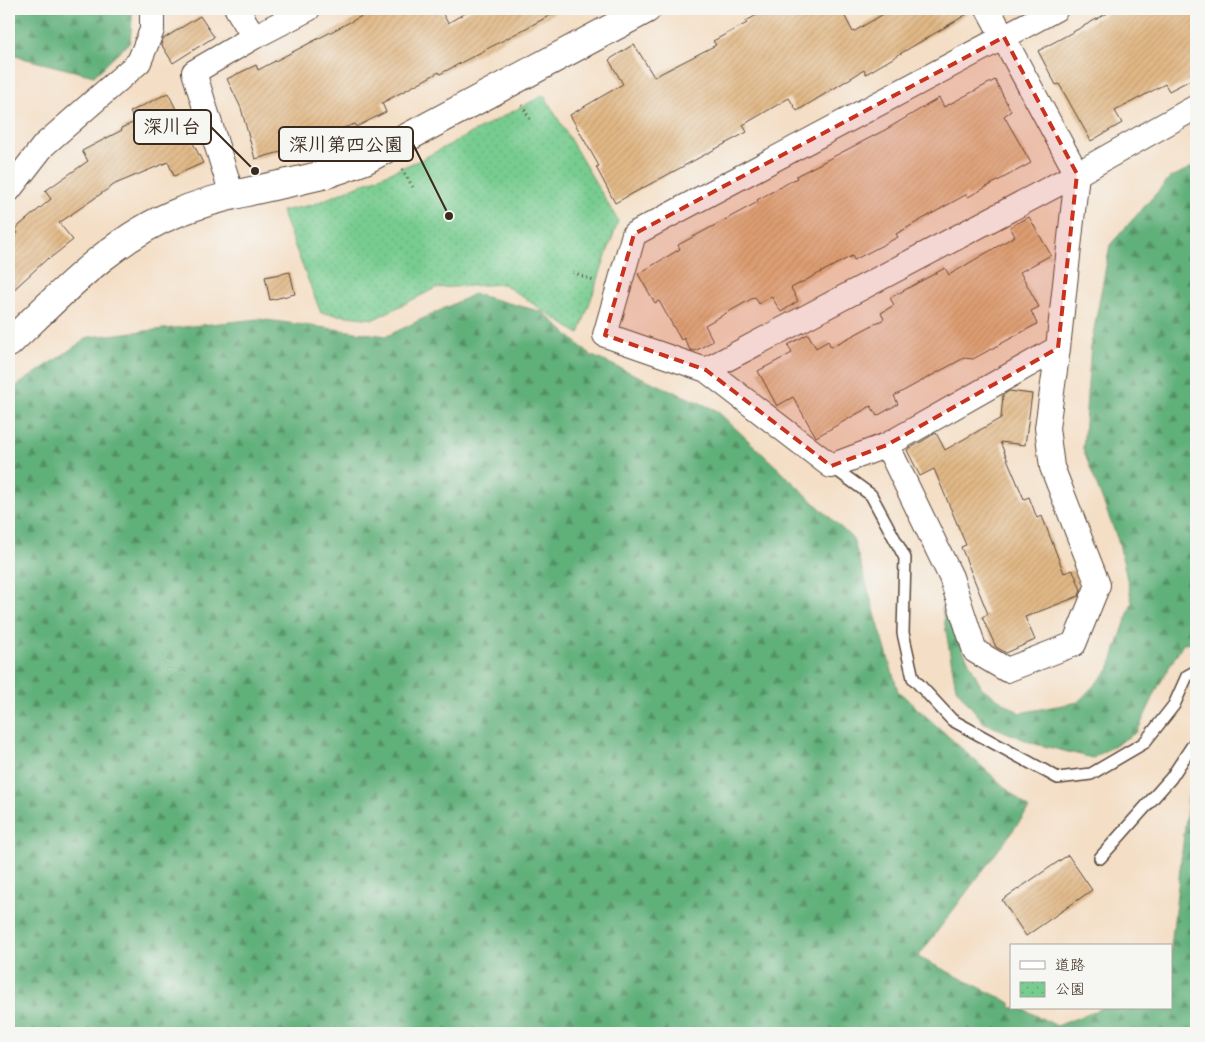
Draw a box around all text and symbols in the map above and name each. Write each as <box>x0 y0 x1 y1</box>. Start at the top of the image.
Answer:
callout: 深川台 <box>134 110 211 144</box>
text: 深川台 <box>143 115 201 138</box>
callout: 深川第四公園 <box>279 127 413 161</box>
text: 深川第四公園 <box>289 133 403 156</box>
legend <box>1010 944 1172 1010</box>
text: 道路 <box>1055 956 1085 974</box>
text: 公園 <box>1055 980 1085 998</box>

